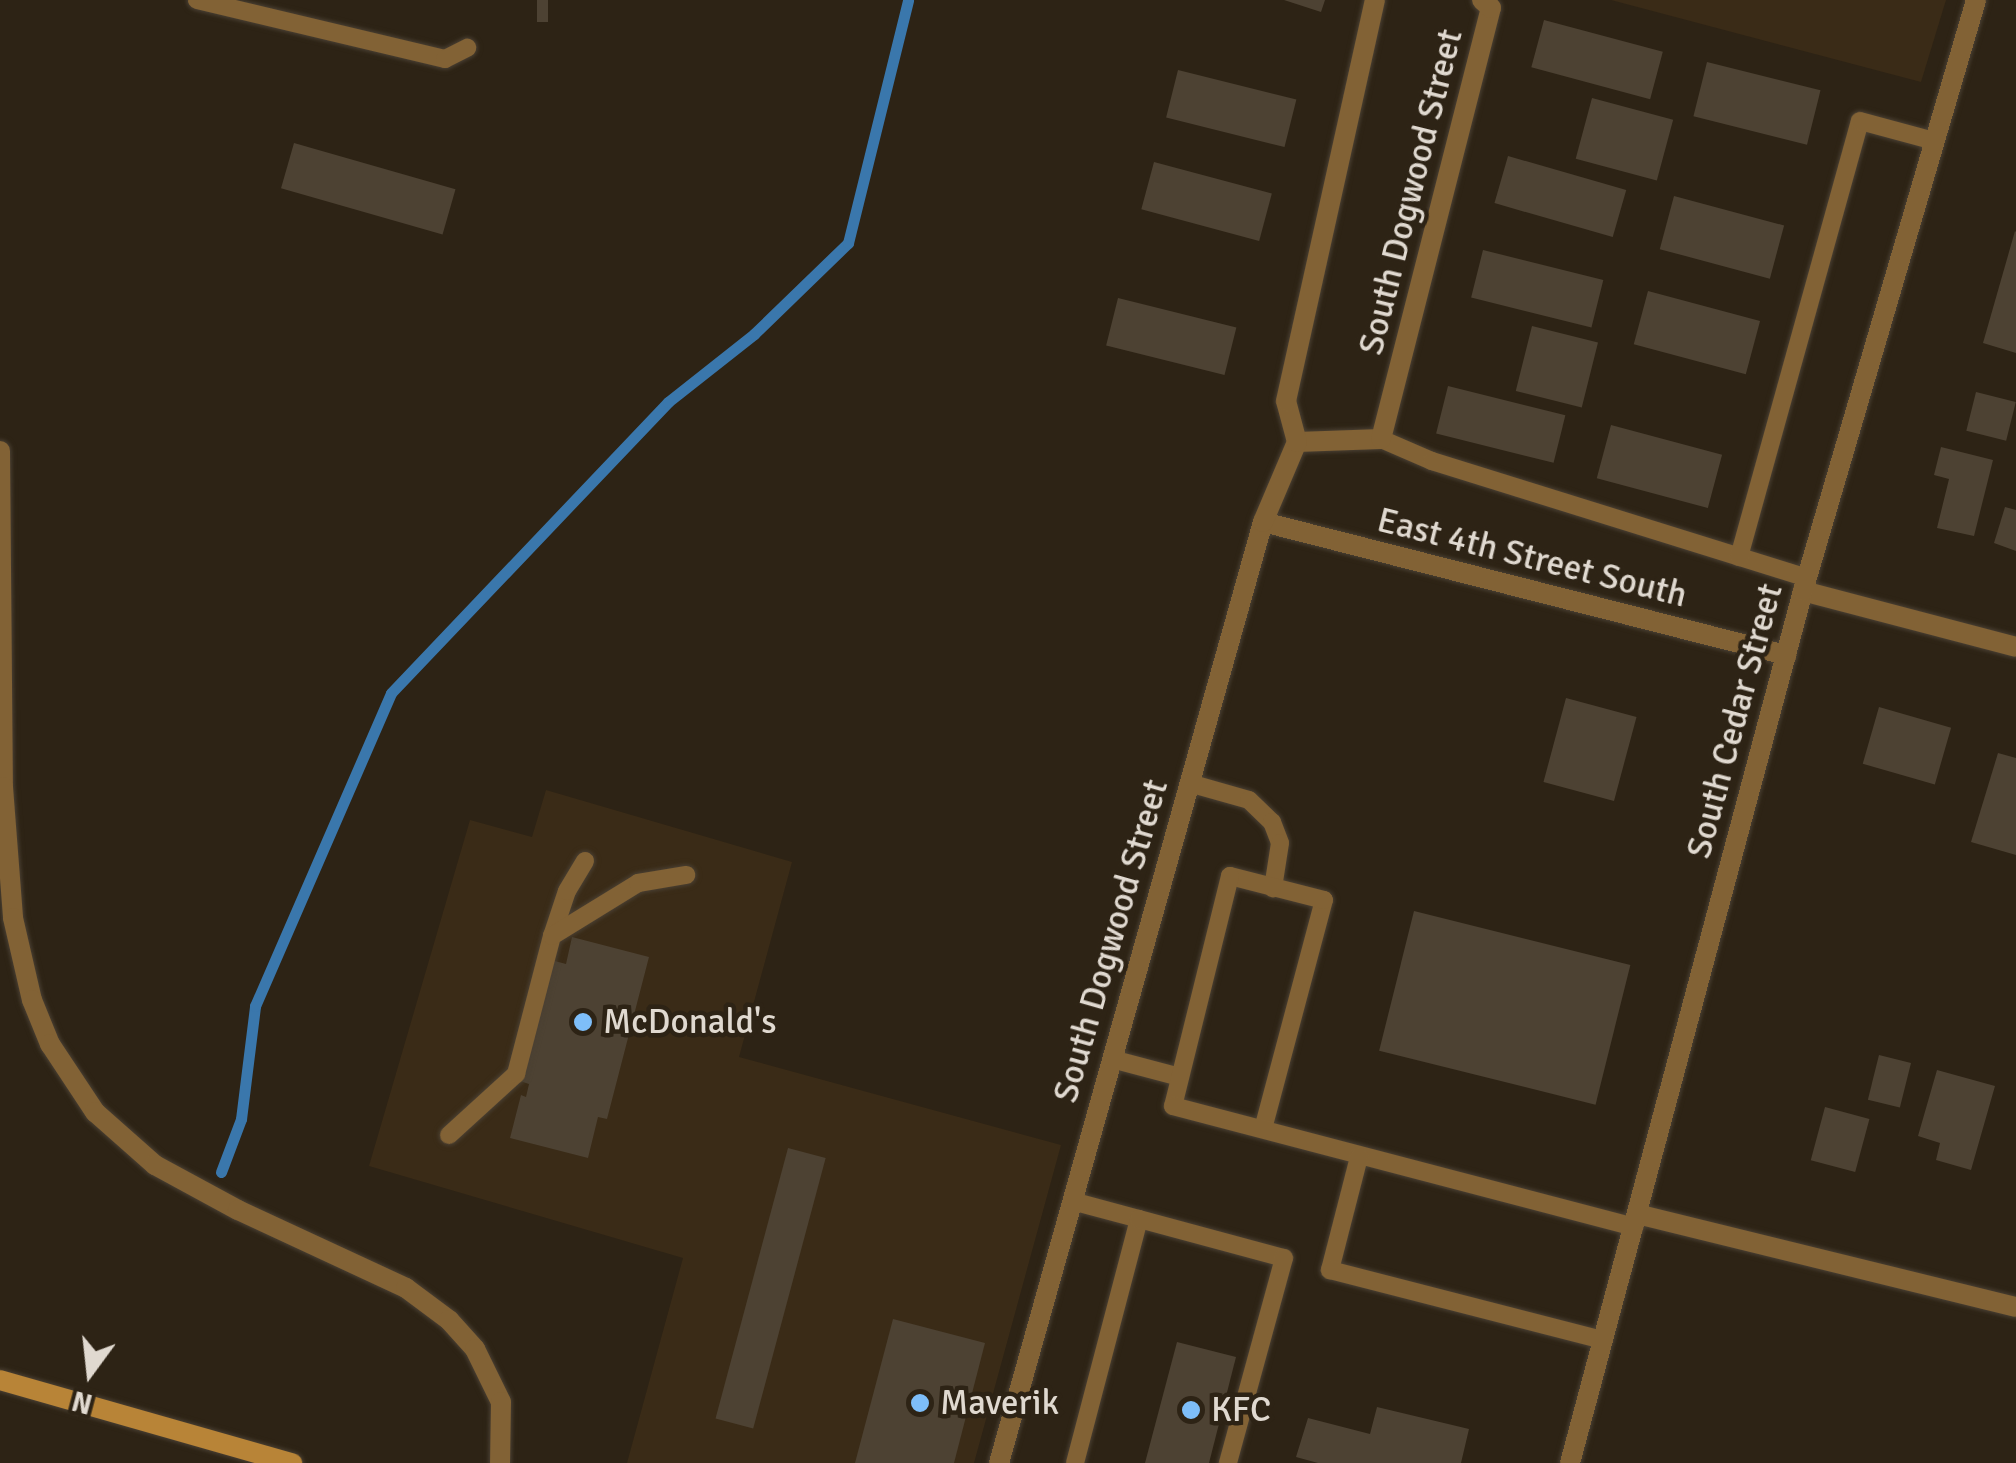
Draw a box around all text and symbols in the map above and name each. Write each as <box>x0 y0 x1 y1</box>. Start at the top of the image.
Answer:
street label: South Dogwood Street <box>1350 25 1472 359</box>
street label: East 4th Street South <box>1373 499 1691 617</box>
street label: South Cedar Street <box>1678 579 1792 863</box>
street label: South Dogwood Street <box>1045 775 1177 1107</box>
place label: McDonald's <box>603 1001 777 1043</box>
marker: McDonald's <box>572 1011 594 1033</box>
north arrow <box>40 1323 140 1423</box>
place label: Maverik <box>940 1382 1059 1424</box>
text: N <box>68 1383 96 1421</box>
place label: KFC <box>1211 1389 1271 1431</box>
marker: Maverik <box>909 1392 931 1414</box>
marker: KFC <box>1180 1399 1202 1421</box>

